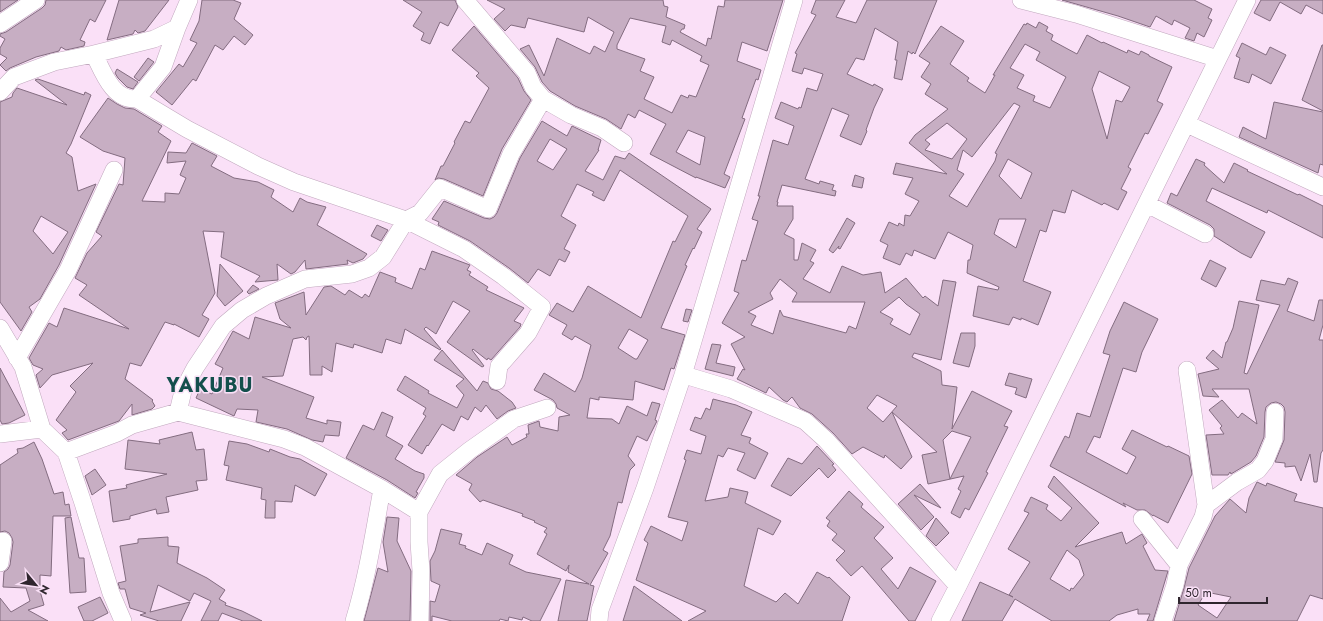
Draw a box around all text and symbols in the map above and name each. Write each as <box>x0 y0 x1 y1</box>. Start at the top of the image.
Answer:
district label: YAKUBU <box>165 371 254 400</box>
north arrow <box>16 565 56 605</box>
scale bar <box>1179 579 1267 605</box>
text: N <box>36 582 54 598</box>
text: 50 m <box>1185 584 1212 602</box>

